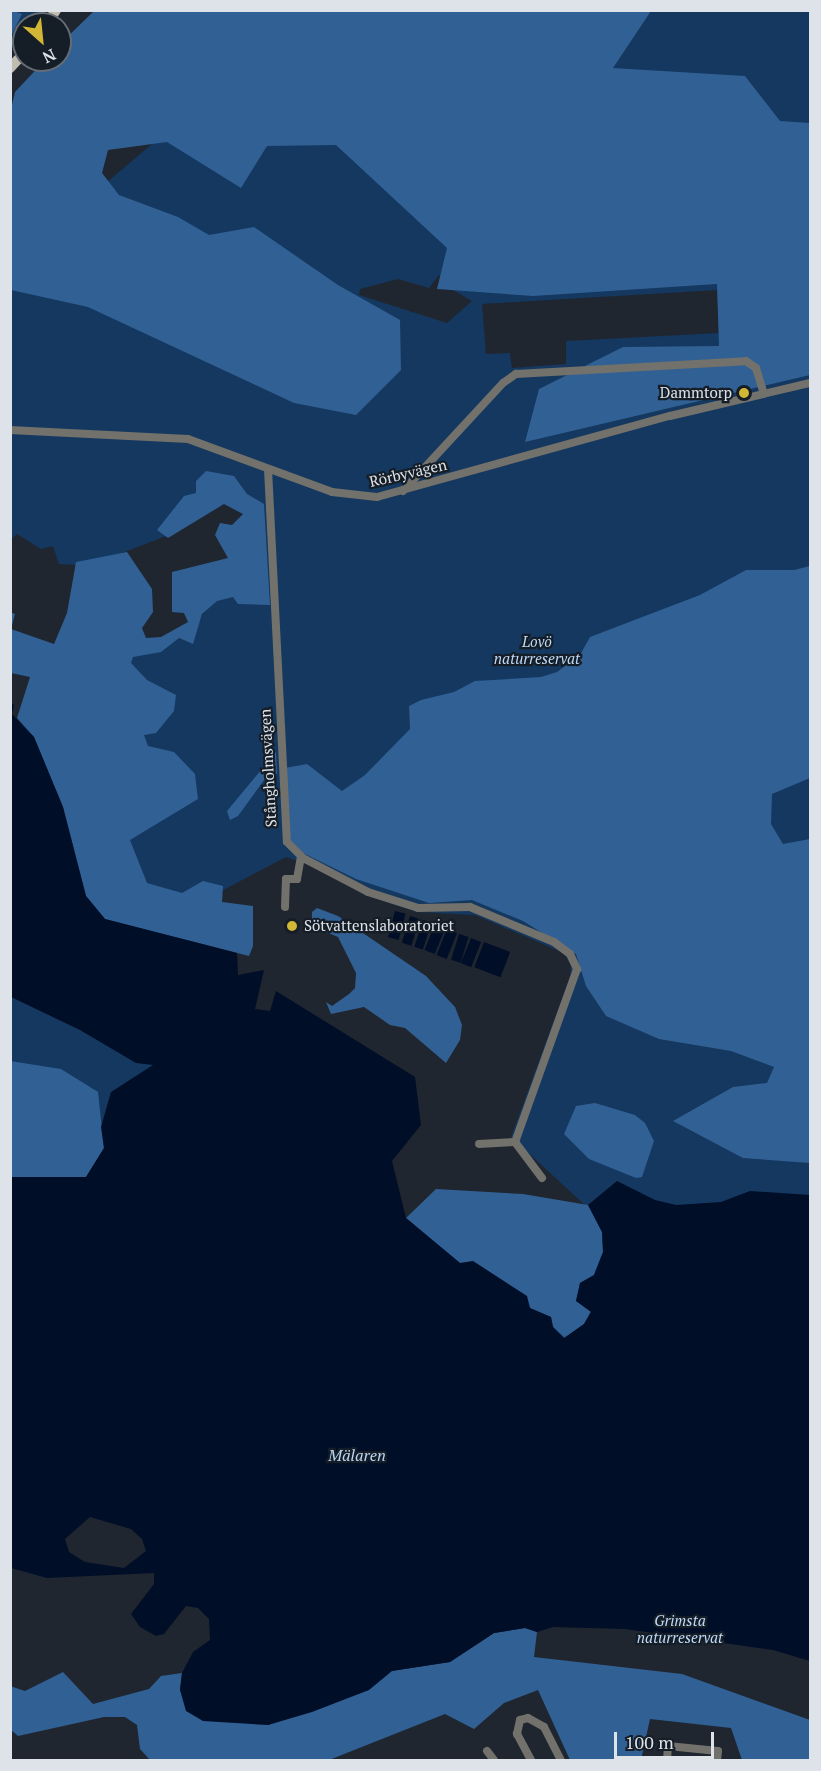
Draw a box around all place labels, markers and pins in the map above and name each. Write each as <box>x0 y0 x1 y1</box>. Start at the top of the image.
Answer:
place label: Dammtorp <box>660 384 732 402</box>
marker: Dammtorp <box>737 386 751 400</box>
place label: Sötvattenslaboratoriet <box>304 917 454 935</box>
marker: Sötvattenslaboratoriet <box>285 919 299 933</box>

